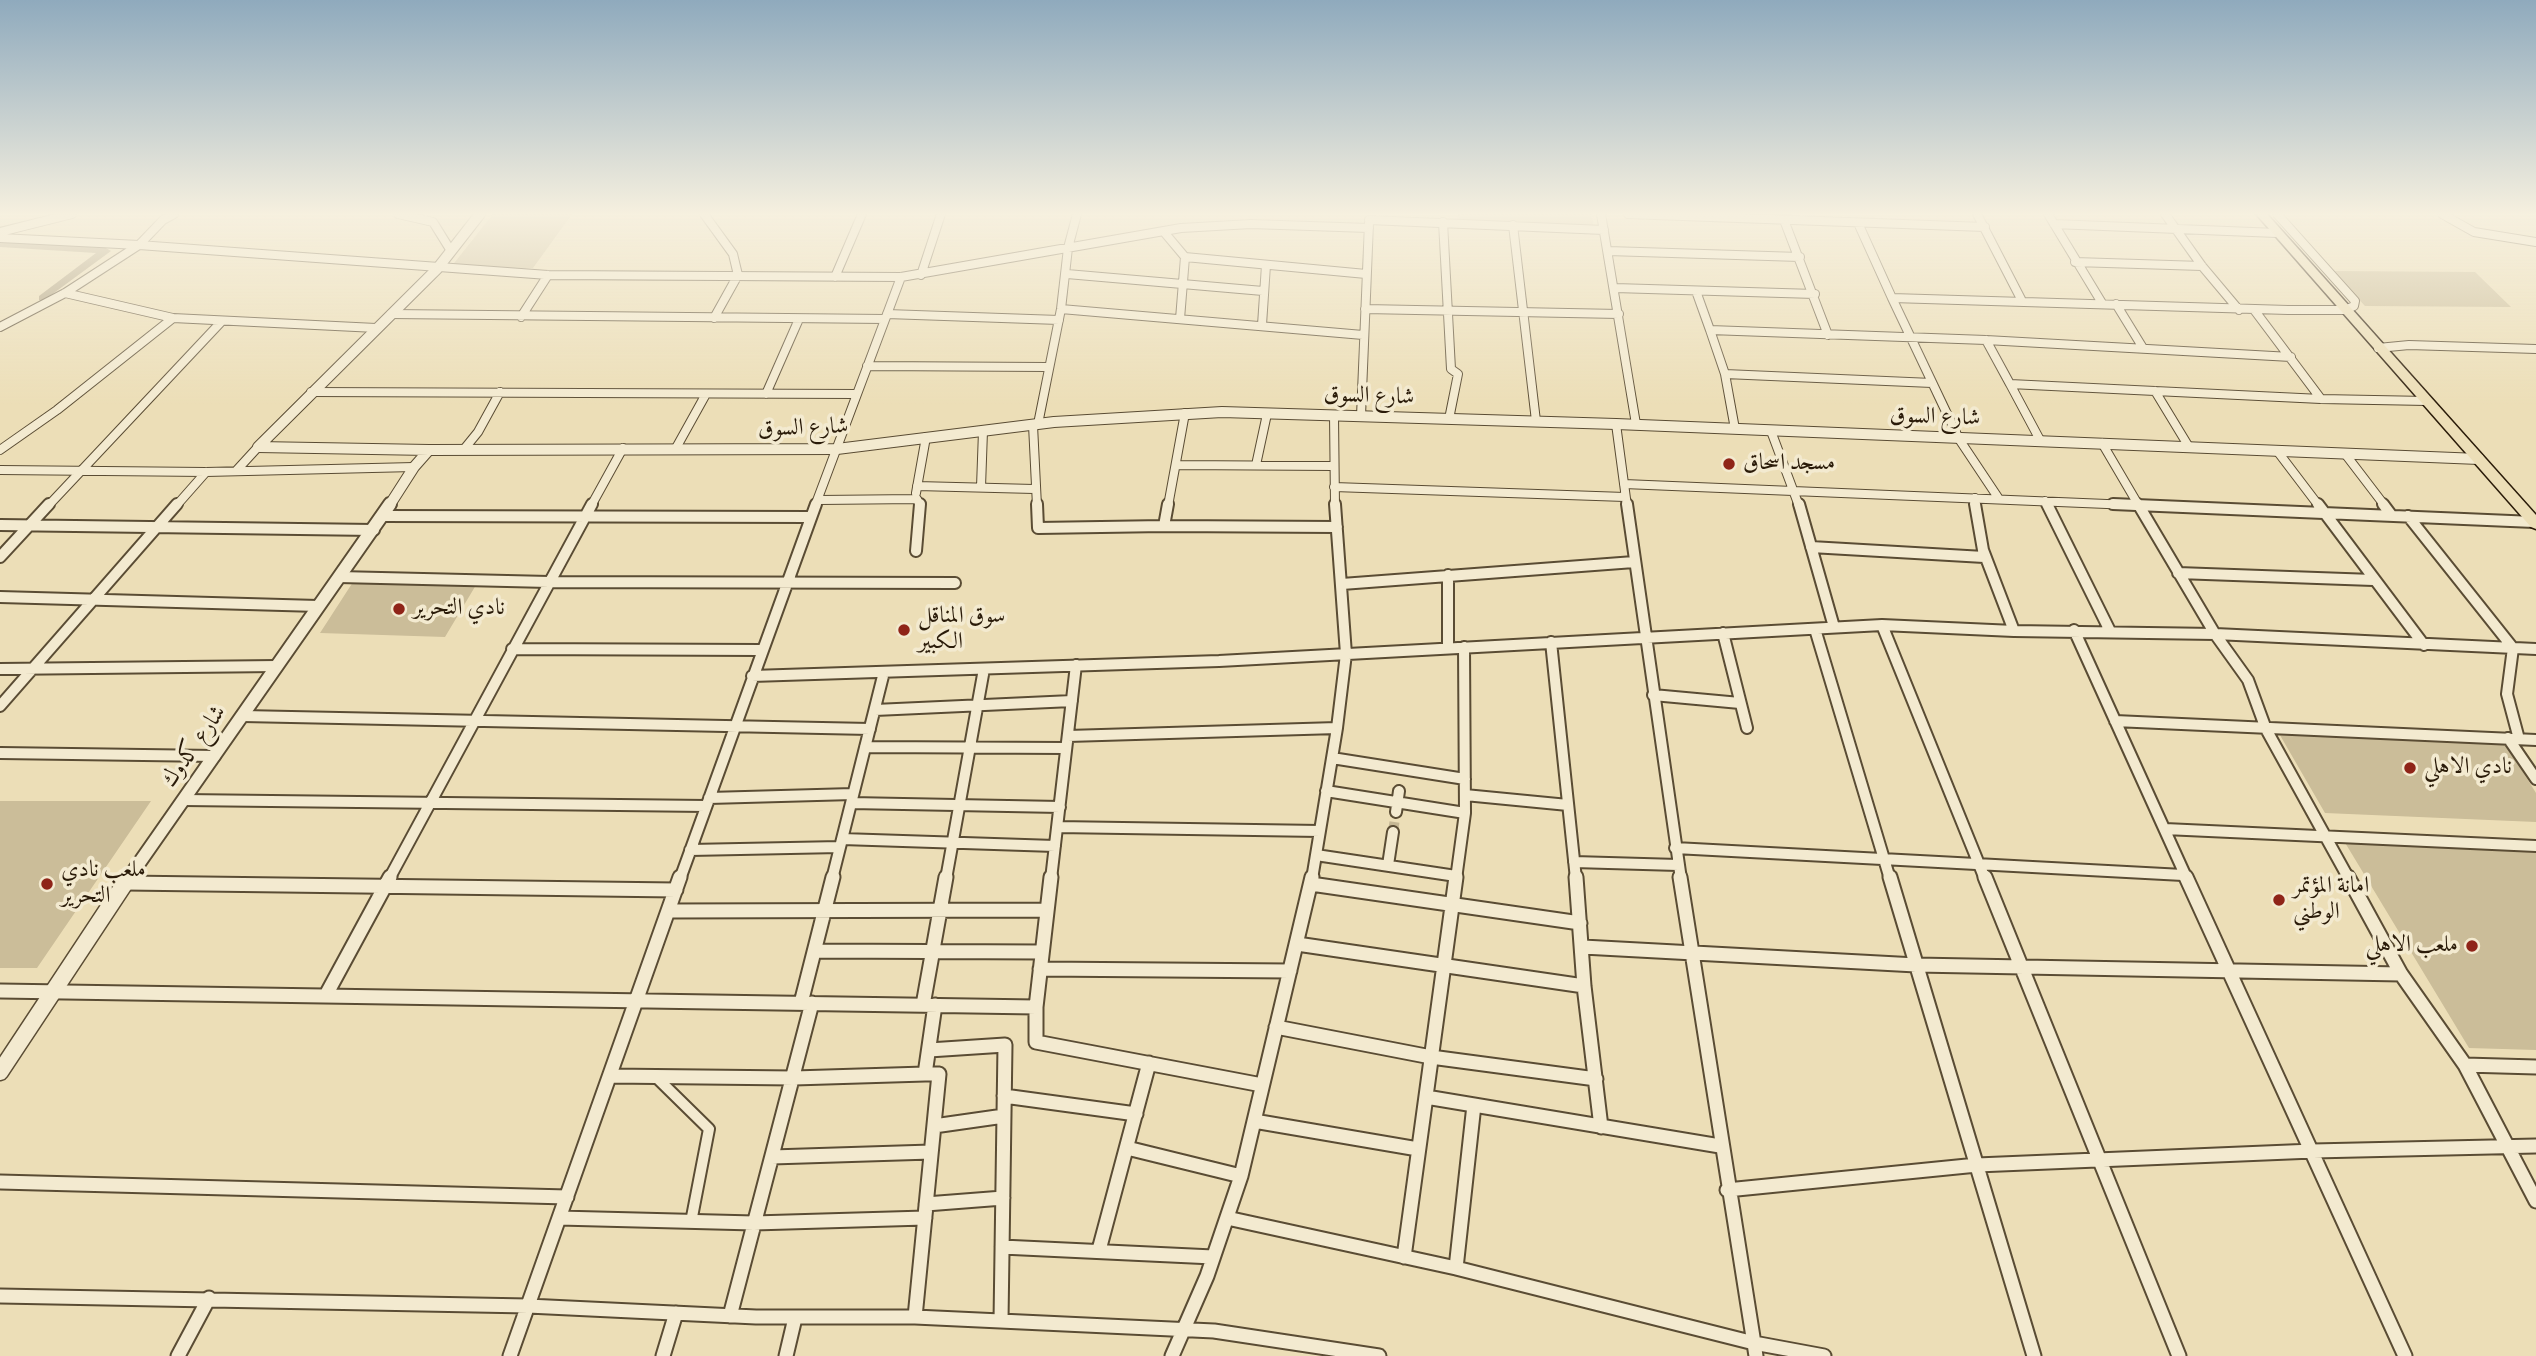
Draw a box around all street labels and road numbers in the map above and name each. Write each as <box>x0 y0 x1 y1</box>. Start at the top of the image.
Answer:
street label: شارع السوق <box>1323 382 1415 412</box>
street label: شارع السوق <box>1889 403 1981 433</box>
street label: شارع السوق <box>757 414 849 444</box>
street label: شارع كدوك <box>157 701 233 793</box>

